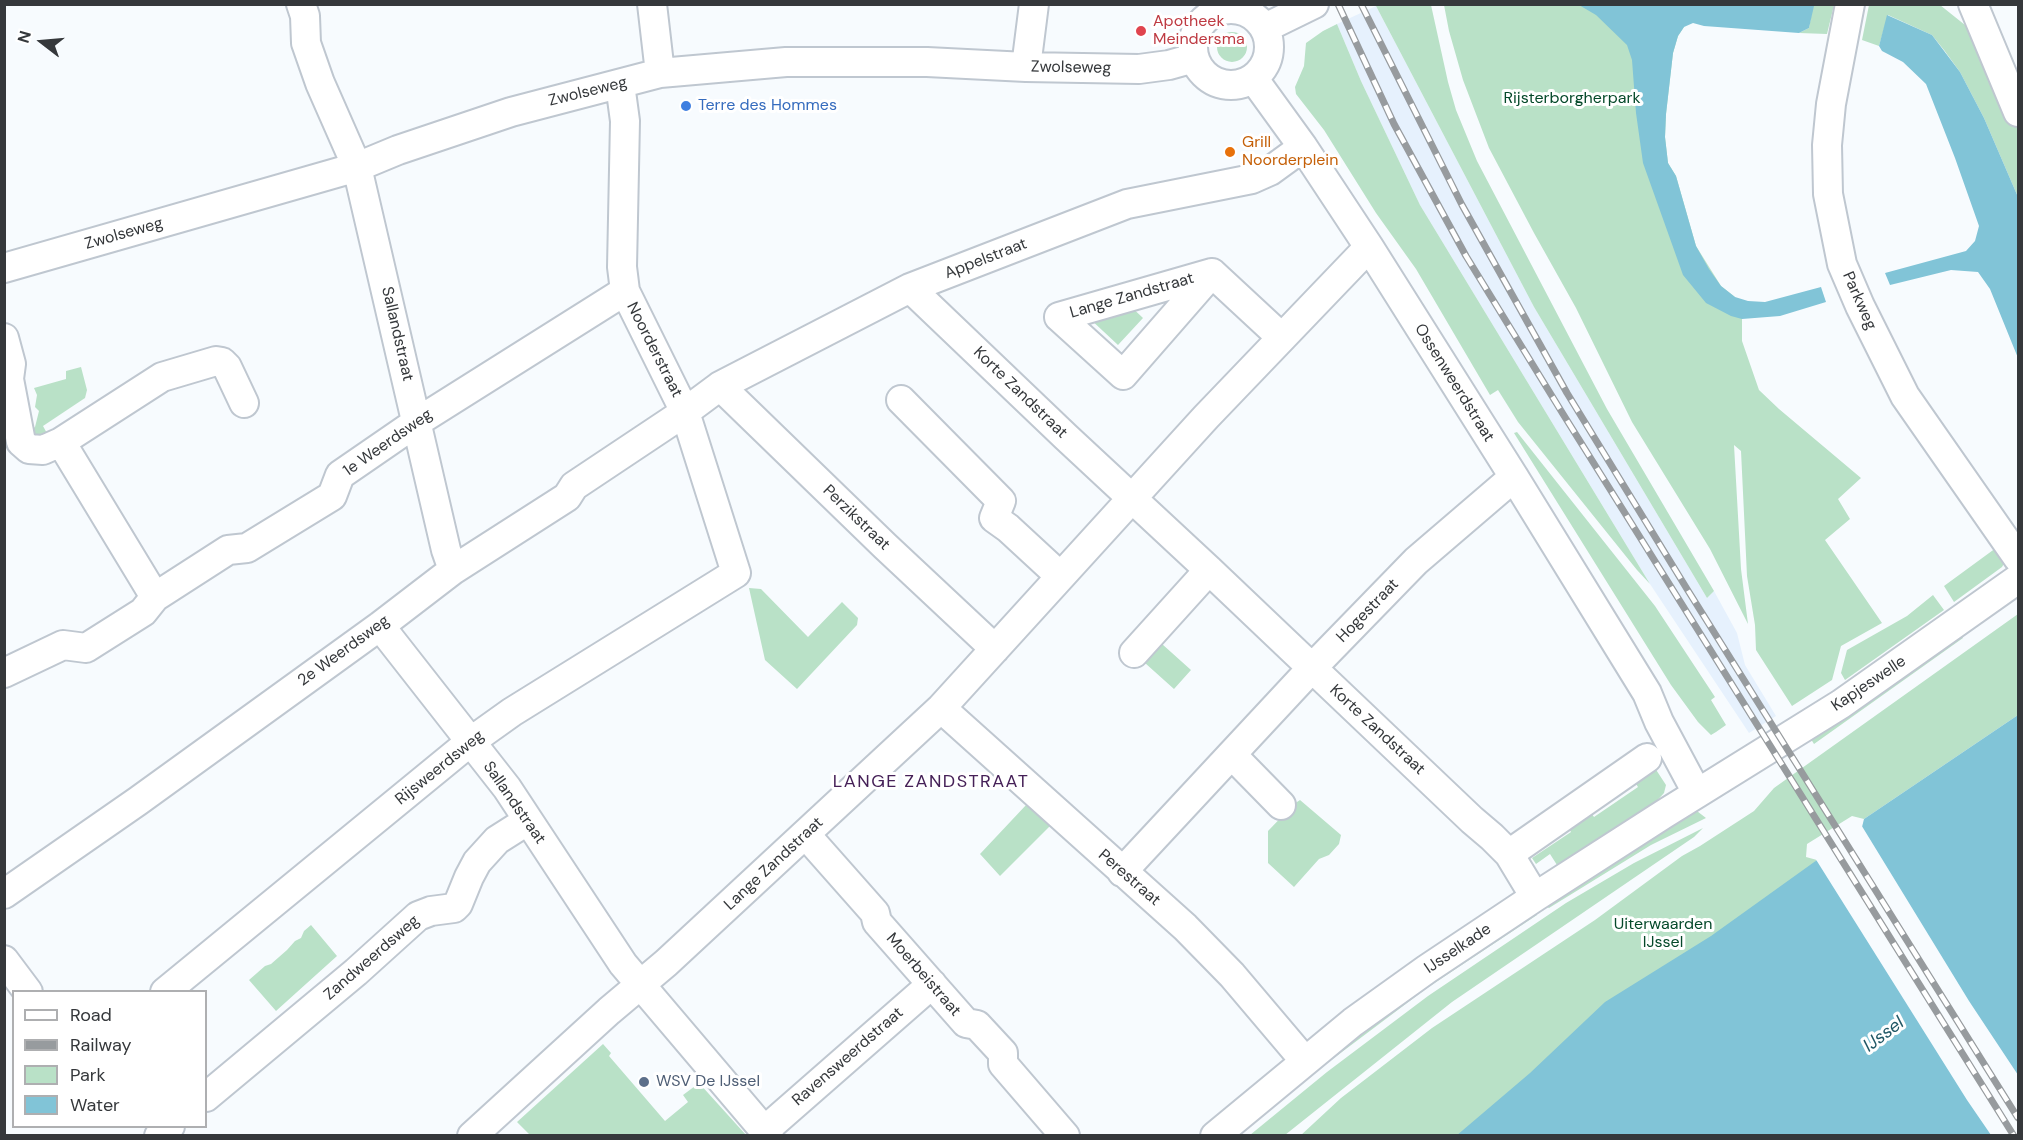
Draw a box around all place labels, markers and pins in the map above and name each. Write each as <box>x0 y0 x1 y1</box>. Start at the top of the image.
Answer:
place label: Apotheek Meindersma <box>1153 12 1245 50</box>
marker: Apotheek Meindersma <box>1134 24 1148 38</box>
place label: Terre des Hommes <box>698 96 837 116</box>
marker: Terre des Hommes <box>679 99 693 113</box>
place label: Grill Noorderplein <box>1242 133 1338 171</box>
marker: Grill Noorderplein <box>1223 145 1237 159</box>
place label: WSV De IJssel <box>656 1072 760 1092</box>
marker: WSV De IJssel <box>637 1075 651 1089</box>

